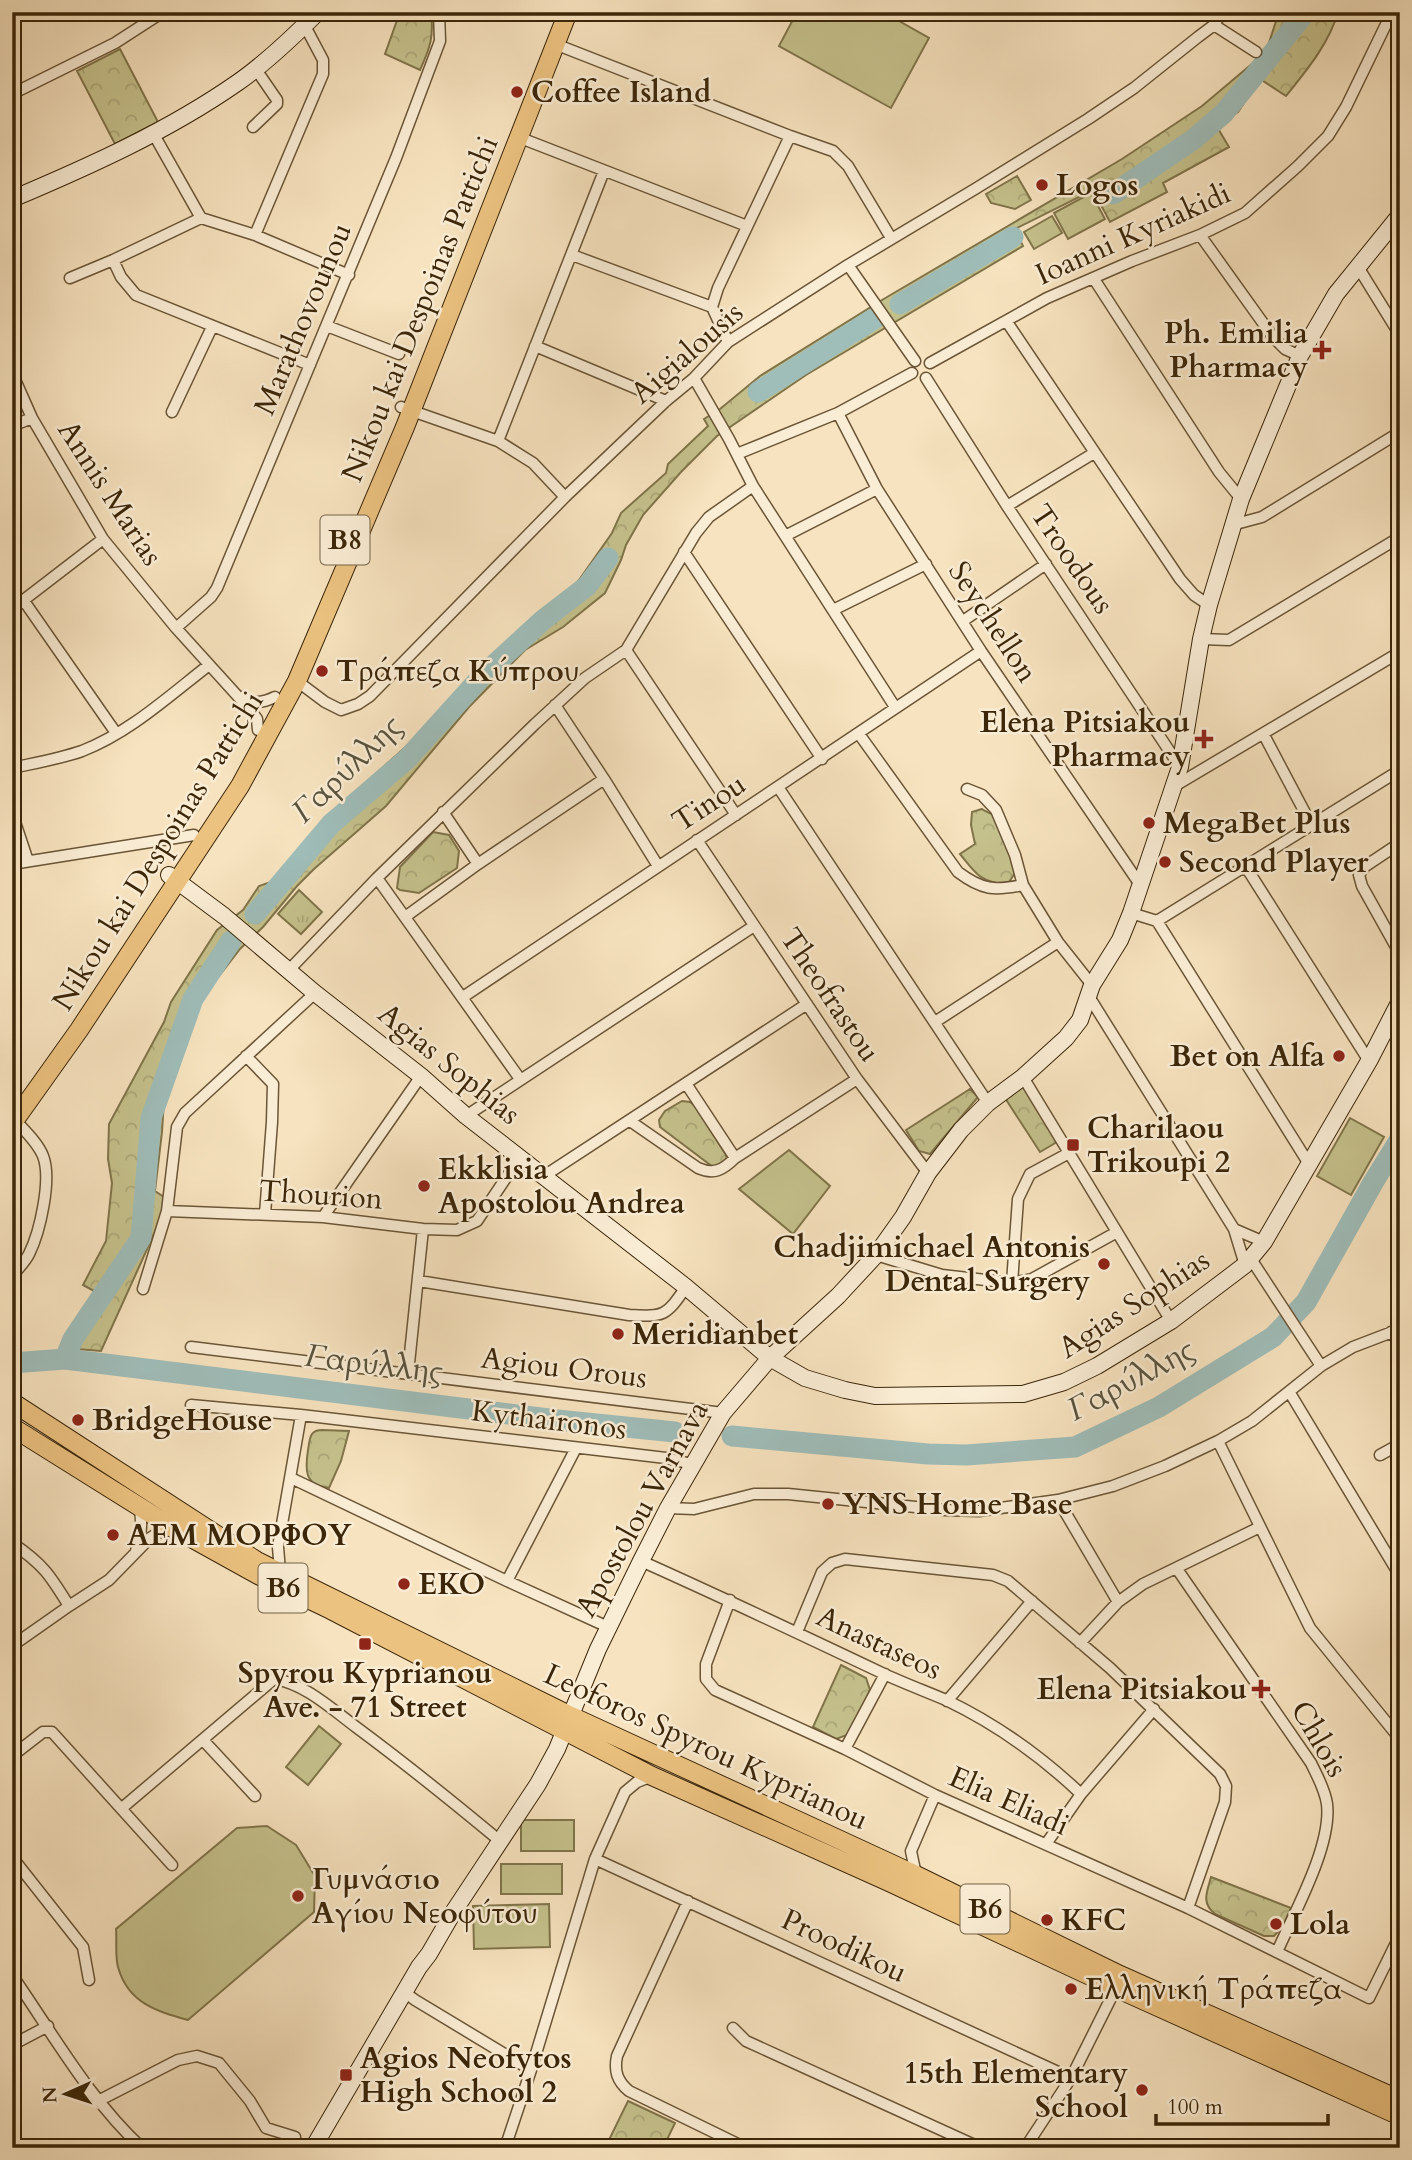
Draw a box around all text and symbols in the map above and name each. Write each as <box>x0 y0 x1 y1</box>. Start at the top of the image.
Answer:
place label: Coffee Island <box>531 72 711 113</box>
marker: Coffee Island <box>509 84 525 100</box>
street label: Nikou kai Despoinas Pattichi <box>332 130 508 488</box>
place label: Logos <box>1056 165 1139 206</box>
street label: Ioanni Kyriakidi <box>1029 173 1237 295</box>
marker: Logos <box>1034 177 1050 193</box>
street label: Marathovounou <box>244 217 362 421</box>
street label: Aigialousis <box>622 293 752 413</box>
place label: Ph. Emilia Pharmacy <box>1164 313 1308 388</box>
marker: Ph. Emilia Pharmacy <box>1314 342 1330 358</box>
street label: Annis Marias <box>48 412 172 574</box>
street label: Troodous <box>1020 496 1124 622</box>
road number: B8 <box>320 516 370 564</box>
street label: Seychellon <box>939 553 1047 691</box>
place label: Τράπεζα Κύπρου <box>336 651 580 692</box>
marker: Τράπεζα Κύπρου <box>314 663 330 679</box>
street label: Nikou kai Despoinas Pattichi <box>43 683 273 1019</box>
place label: Elena Pitsiakou Pharmacy <box>980 702 1190 777</box>
water label: Γαρύλλης <box>282 705 412 833</box>
marker: Elena Pitsiakou Pharmacy <box>1196 731 1212 747</box>
street label: Tinou <box>664 764 754 842</box>
place label: MegaBet Plus <box>1163 803 1351 844</box>
marker: MegaBet Plus <box>1141 815 1157 831</box>
place label: Second Player <box>1179 842 1370 883</box>
marker: Second Player <box>1157 854 1173 870</box>
street label: Theofrastou <box>770 920 890 1070</box>
street label: Agias Sophias <box>369 994 529 1134</box>
place label: Bet on Alfa <box>1170 1036 1325 1077</box>
marker: Bet on Alfa <box>1331 1048 1347 1064</box>
place label: Charilaou Trikoupi 2 <box>1087 1108 1230 1183</box>
marker: Charilaou Trikoupi 2 <box>1065 1137 1081 1153</box>
place label: Ekklisia Apostolou Andrea <box>438 1149 685 1224</box>
street label: Thourion <box>258 1170 384 1220</box>
marker: Ekklisia Apostolou Andrea <box>416 1178 432 1194</box>
place label: Chadjimichael Antonis Dental Surgery <box>773 1227 1090 1302</box>
street label: Agias Sophias <box>1050 1240 1218 1368</box>
marker: Chadjimichael Antonis Dental Surgery <box>1096 1256 1112 1272</box>
place label: Meridianbet <box>632 1314 798 1355</box>
marker: Meridianbet <box>610 1326 626 1342</box>
water label: Γαρύλλης <box>1060 1328 1202 1432</box>
water label: Γαρύλλης <box>303 1334 445 1394</box>
street label: Agiou Orous <box>479 1337 649 1399</box>
street label: Kythaironos <box>469 1390 629 1450</box>
street label: Apostolou Varnava <box>565 1393 719 1625</box>
place label: BridgeHouse <box>92 1400 273 1441</box>
marker: BridgeHouse <box>70 1412 86 1428</box>
place label: YNS Home Base <box>842 1484 1073 1525</box>
marker: YNS Home Base <box>820 1496 836 1512</box>
place label: ΑΕΜ ΜΟΡΦΟΥ <box>127 1515 352 1556</box>
marker: ΑΕΜ ΜΟΡΦΟΥ <box>105 1527 121 1543</box>
road number: B6 <box>258 1564 308 1612</box>
place label: EKO <box>418 1564 485 1605</box>
marker: EKO <box>396 1576 412 1592</box>
street label: Anastaseos <box>810 1596 948 1690</box>
marker: Spyrou Kyprianou Ave. - 71 Street <box>357 1636 373 1652</box>
place label: Spyrou Kyprianou Ave. - 71 Street <box>238 1653 492 1728</box>
street label: Leoforos Spyrou Kyprianou <box>537 1654 875 1840</box>
place label: Elena Pitsiakou <box>1037 1669 1247 1710</box>
marker: Elena Pitsiakou <box>1253 1681 1269 1697</box>
street label: Chlois <box>1281 1693 1357 1785</box>
street label: Elia Eliadi <box>942 1756 1076 1846</box>
place label: Γυμνάσιο Αγίου Νεοφύτου <box>312 1859 538 1934</box>
road number: B6 <box>960 1884 1010 1934</box>
marker: Γυμνάσιο Αγίου Νεοφύτου <box>290 1888 306 1904</box>
street label: Proodikou <box>774 1899 914 1993</box>
place label: KFC <box>1061 1900 1126 1941</box>
place label: Lola <box>1290 1904 1350 1945</box>
marker: KFC <box>1039 1912 1055 1928</box>
marker: Lola <box>1268 1916 1284 1932</box>
place label: Ελληνική Τράπεζα <box>1085 1969 1342 2010</box>
marker: Ελληνική Τράπεζα <box>1063 1981 1079 1997</box>
place label: Agios Neofytos High School 2 <box>360 2038 572 2113</box>
place label: 15th Elementary School <box>903 2053 1128 2128</box>
north arrow <box>32 2058 102 2128</box>
marker: Agios Neofytos High School 2 <box>338 2067 354 2083</box>
marker: 15th Elementary School <box>1134 2082 1150 2098</box>
scale bar <box>1156 2083 1328 2127</box>
text: N <box>37 2085 63 2104</box>
text: 100 m <box>1167 2093 1223 2122</box>

